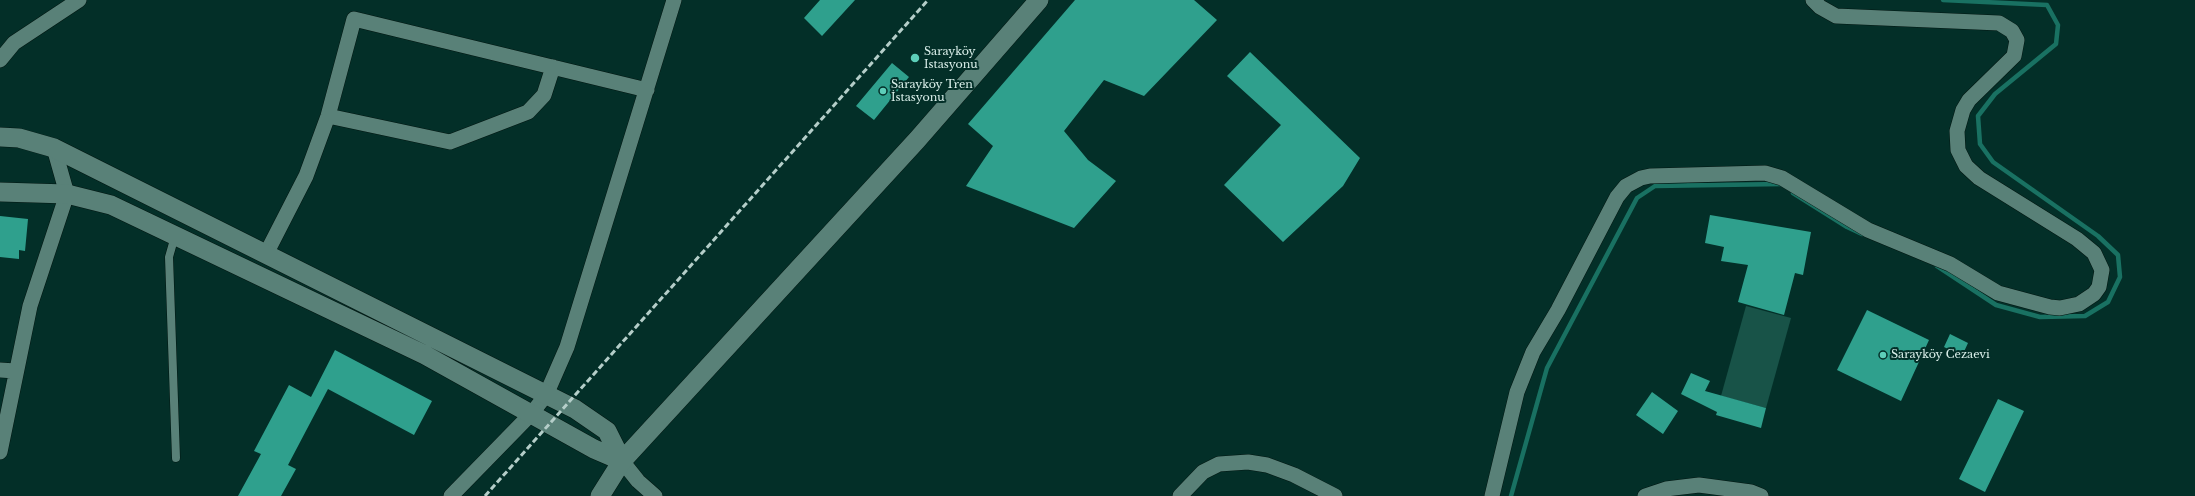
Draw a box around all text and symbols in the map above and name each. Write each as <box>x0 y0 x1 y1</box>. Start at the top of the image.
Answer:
place label: Sarayköy Istasyonu <box>924 45 978 71</box>
marker: Sarayköy Istasyonu <box>909 52 921 64</box>
place label: Sarayköy Tren İstasyonu <box>891 78 973 104</box>
marker: Sarayköy Tren İstasyonu <box>878 86 888 96</box>
place label: Sarayköy Cezaevi <box>1891 348 1990 362</box>
marker: Sarayköy Cezaevi <box>1878 350 1888 360</box>

